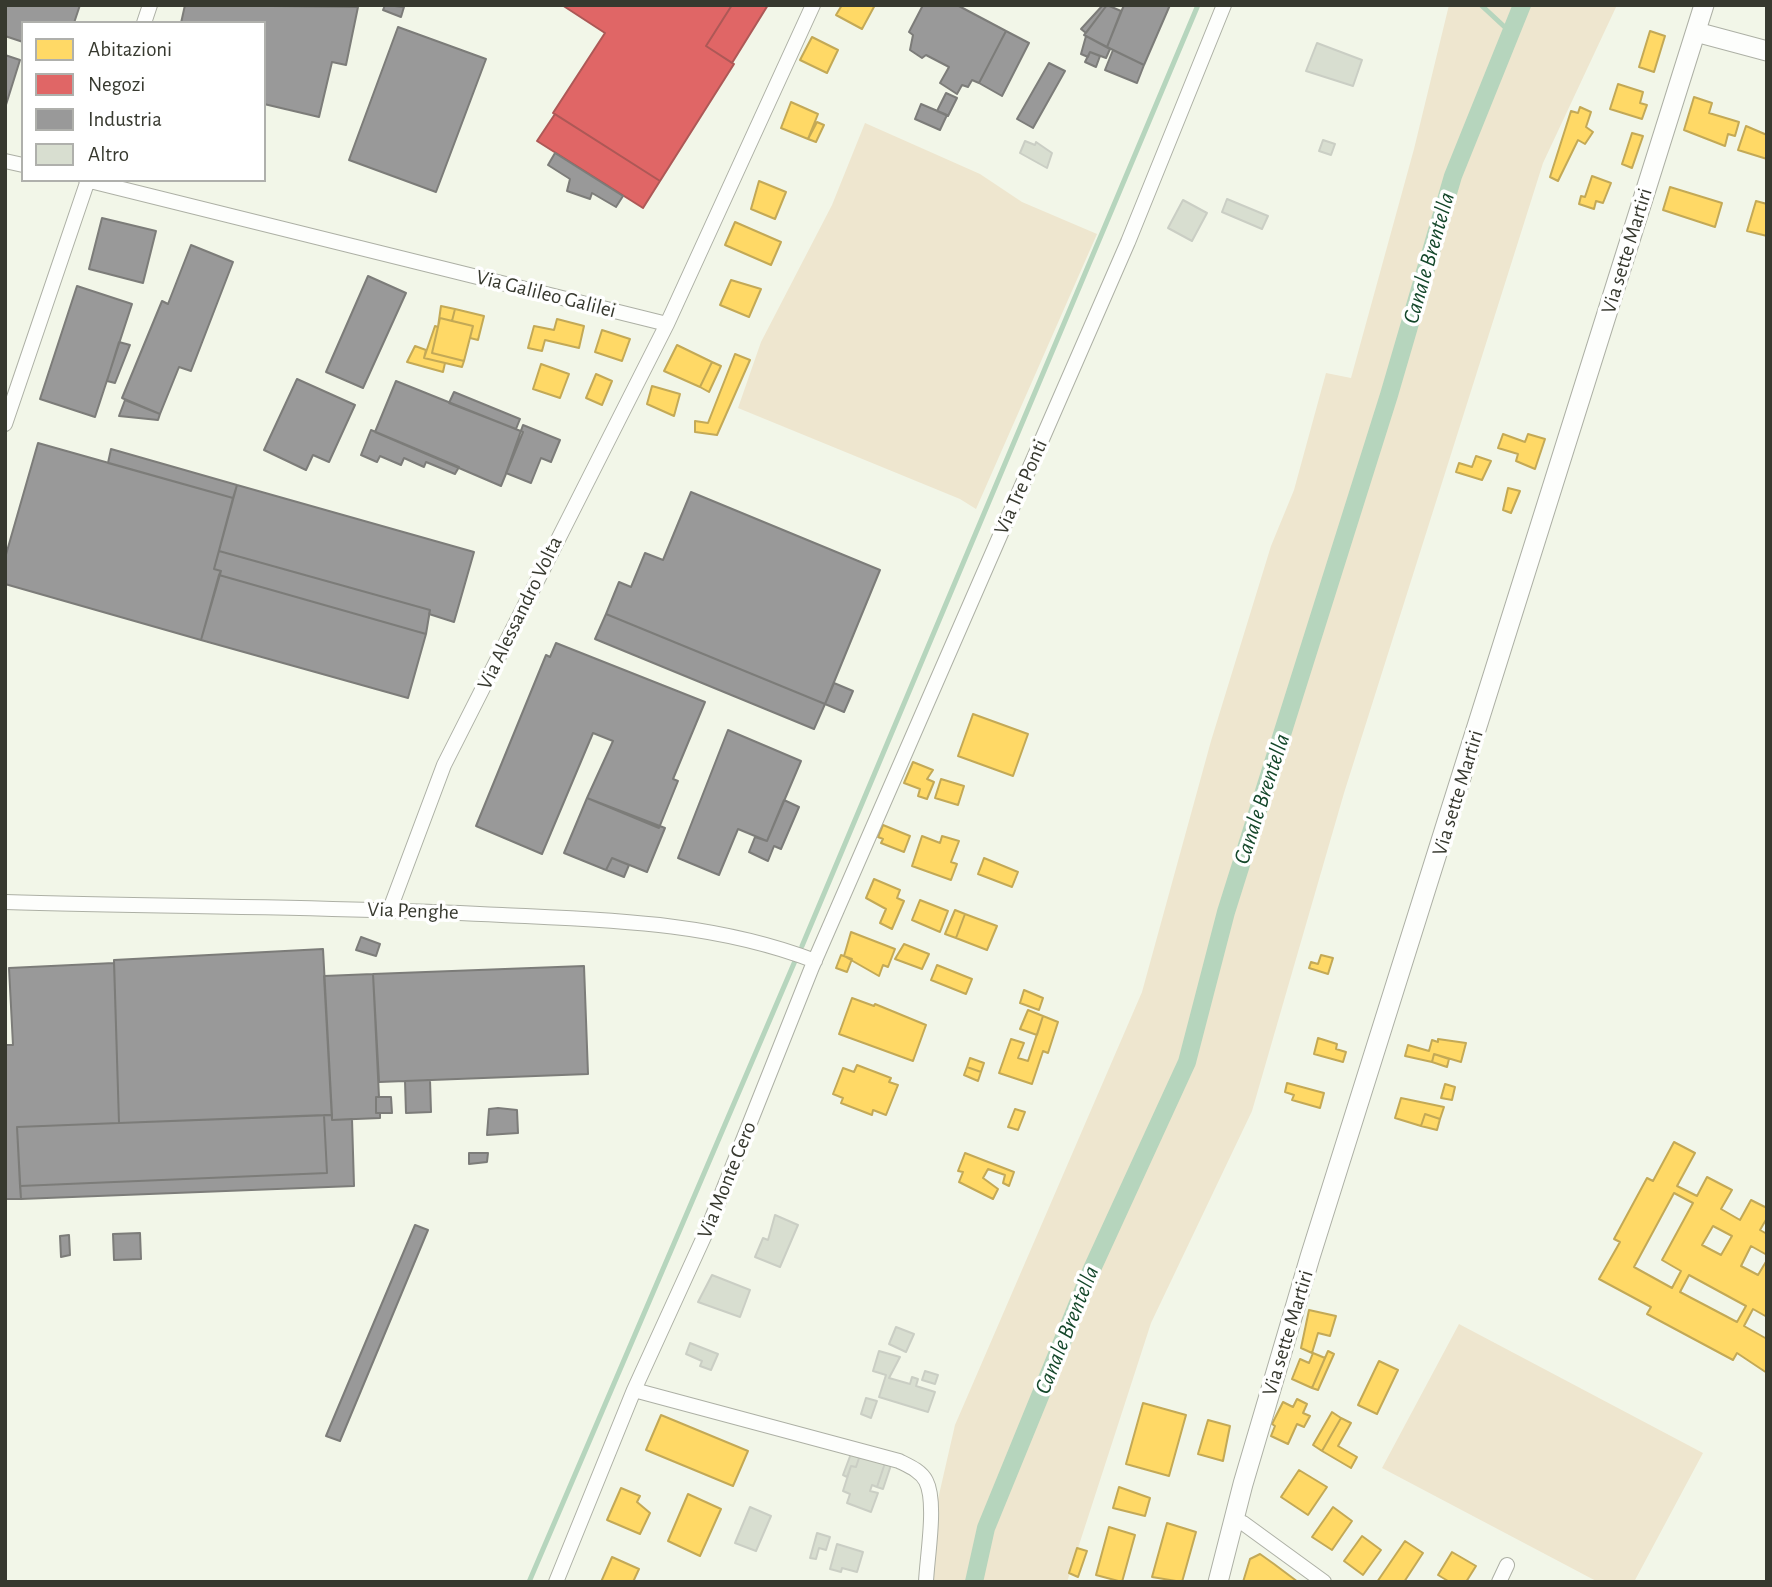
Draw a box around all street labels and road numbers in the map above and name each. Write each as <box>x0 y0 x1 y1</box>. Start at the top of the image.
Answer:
street label: Via sette Martiri <box>1596 185 1658 317</box>
street label: Via Galileo Galilei <box>473 264 619 324</box>
street label: Via Tre Ponti <box>989 435 1053 539</box>
street label: Via Alessandro Volta <box>472 532 568 694</box>
street label: Via sette Martiri <box>1427 727 1489 859</box>
street label: Via Penghe <box>367 897 459 925</box>
street label: Via Monte Cero <box>692 1118 762 1242</box>
street label: Via sette Martiri <box>1257 1267 1319 1399</box>

